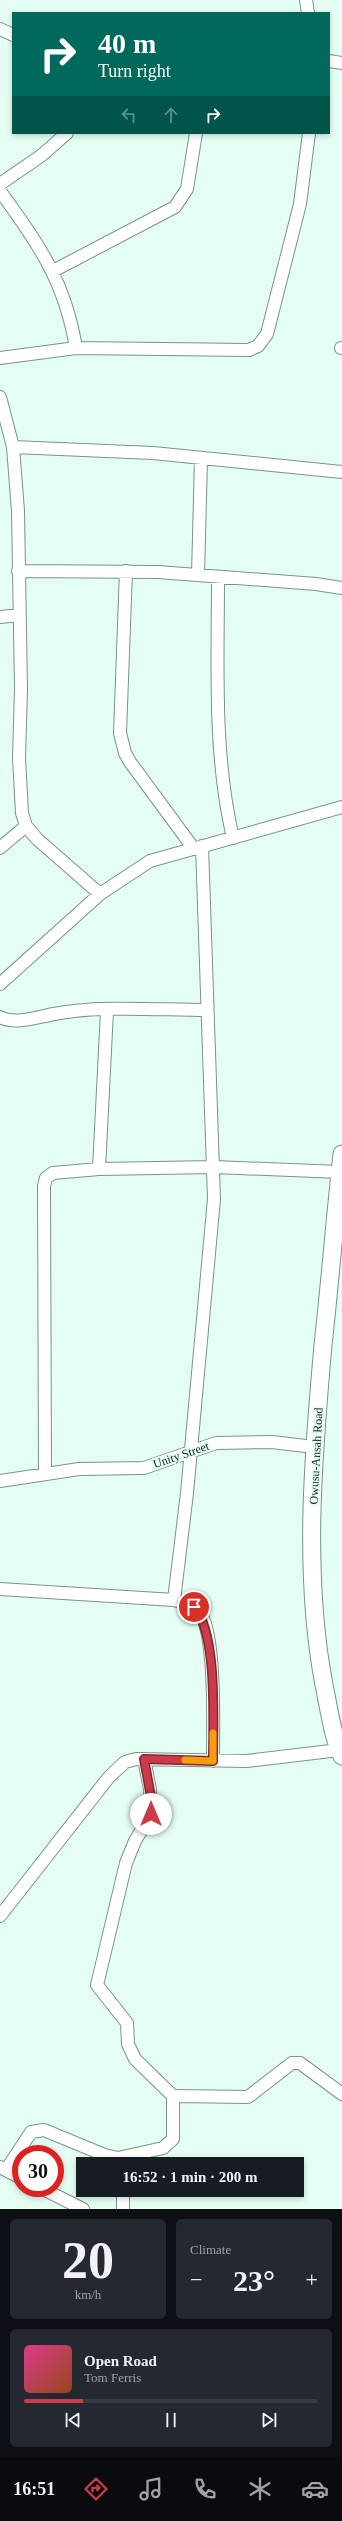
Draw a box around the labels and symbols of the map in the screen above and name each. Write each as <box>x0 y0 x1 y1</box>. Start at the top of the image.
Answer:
street label: Owusu-Ansah Road <box>306 1407 326 1505</box>
street label: Unity Street <box>151 1439 211 1471</box>
pin <box>177 1590 211 1624</box>
position arrow <box>130 1793 172 1835</box>
speed limit sign: 30 <box>12 2145 64 2197</box>

